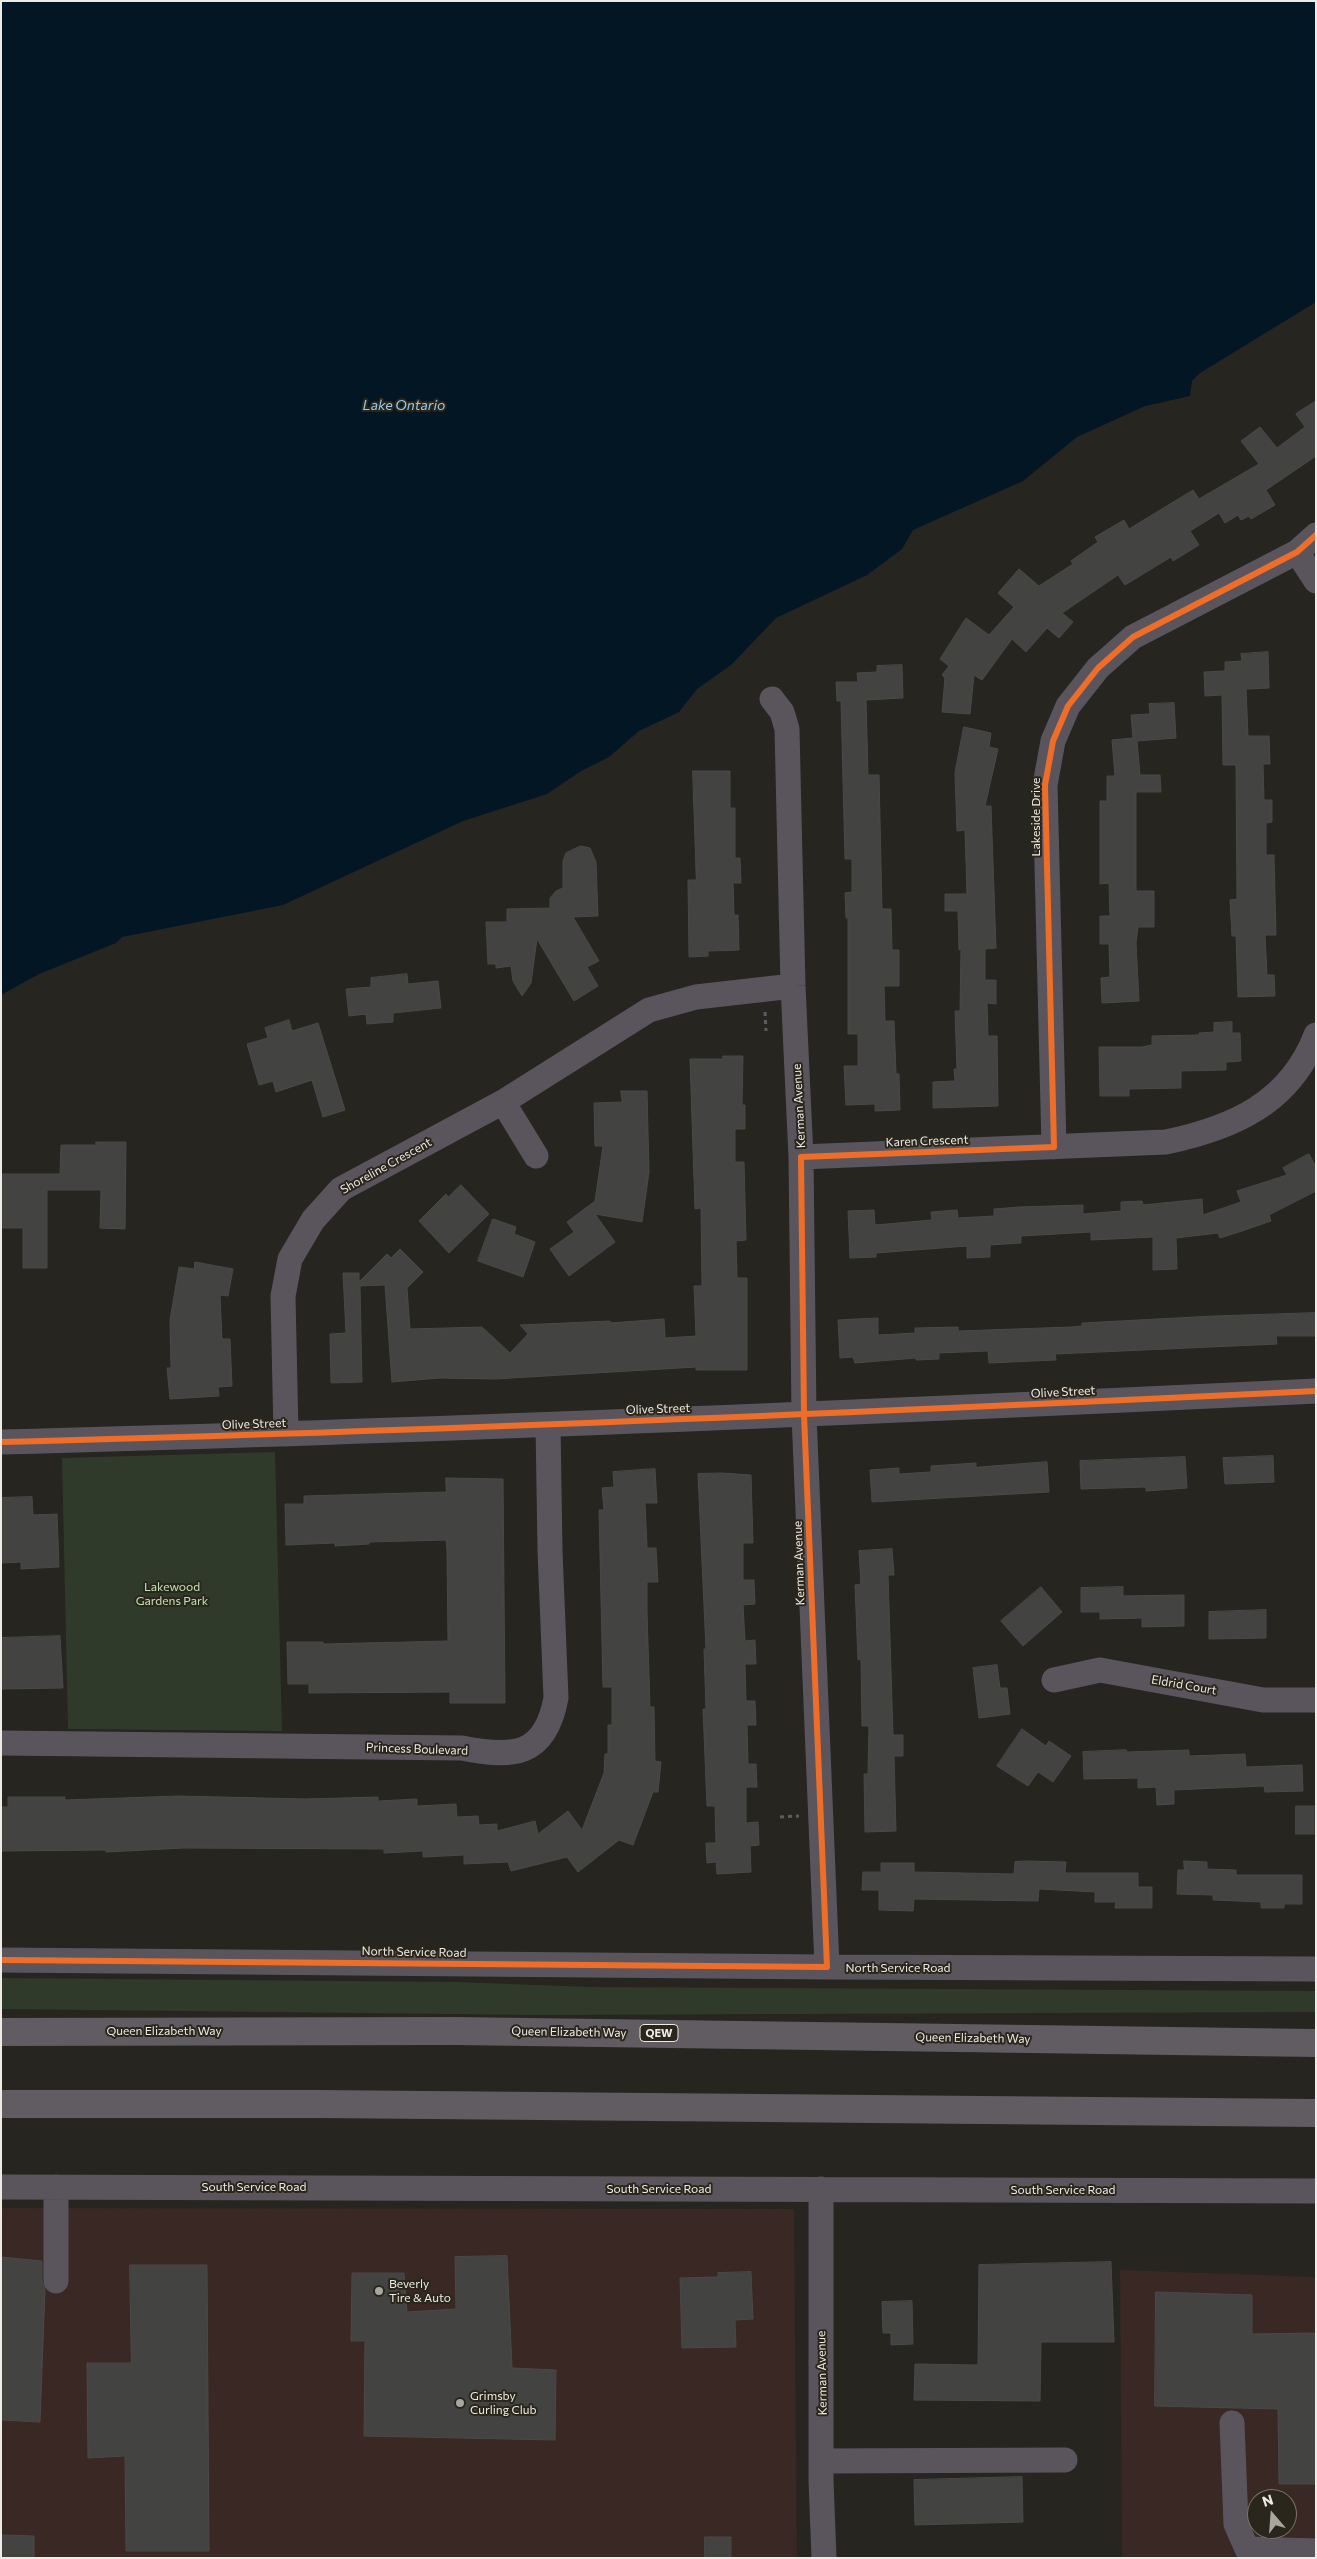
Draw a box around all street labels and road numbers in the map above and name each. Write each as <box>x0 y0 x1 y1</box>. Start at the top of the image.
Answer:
street label: Lakeside Drive <box>1029 778 1043 856</box>
street label: Kerman Avenue <box>790 1063 808 1149</box>
street label: Karen Crescent <box>885 1132 969 1150</box>
street label: Shoreline Crescent <box>338 1135 434 1197</box>
street label: Olive Street <box>1030 1383 1096 1401</box>
street label: Olive Street <box>626 1401 690 1417</box>
street label: Olive Street <box>222 1416 286 1432</box>
street label: Kerman Avenue <box>790 1520 808 1606</box>
street label: Eldrid Court <box>1150 1672 1218 1698</box>
street label: Princess Boulevard <box>366 1740 468 1758</box>
street label: North Service Road <box>361 1944 467 1960</box>
street label: North Service Road <box>845 1961 951 1975</box>
street label: Queen Elizabeth Way <box>106 2024 222 2038</box>
street label: Queen Elizabeth Way <box>511 2024 627 2040</box>
road number: QEW <box>640 2025 678 2042</box>
street label: Queen Elizabeth Way <box>915 2030 1031 2046</box>
street label: South Service Road <box>202 2180 306 2194</box>
street label: South Service Road <box>607 2182 711 2196</box>
street label: South Service Road <box>1011 2183 1115 2197</box>
street label: Kerman Avenue <box>814 2331 830 2415</box>

